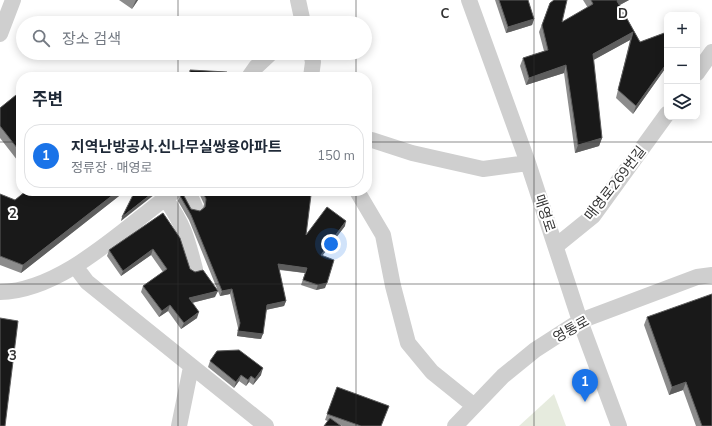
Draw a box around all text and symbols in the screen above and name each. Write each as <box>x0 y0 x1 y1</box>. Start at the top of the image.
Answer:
text: C <box>441 5 450 23</box>
text: D <box>618 5 628 23</box>
map controls <box>664 12 700 120</box>
button: + <box>664 12 700 48</box>
search box <box>16 16 372 60</box>
icon: search <box>30 27 52 49</box>
text: 장소 검색 <box>62 29 121 49</box>
button: − <box>664 48 700 84</box>
button: layers <box>664 84 700 120</box>
text: 주변 <box>32 88 63 111</box>
text: 지역난방공사.신나무실쌍용아파트 <box>71 137 282 157</box>
street label: 매영로269번길 <box>580 142 650 224</box>
text: 1 <box>42 147 50 165</box>
text: 150 m <box>317 147 355 165</box>
text: 정류장 · 매영로 <box>71 159 152 177</box>
street label: 매영로 <box>530 192 560 235</box>
text: 2 <box>9 205 17 223</box>
your location <box>321 234 341 254</box>
street label: 영통로 <box>550 312 593 347</box>
text: 3 <box>9 347 17 365</box>
pin: 1 <box>572 369 598 402</box>

